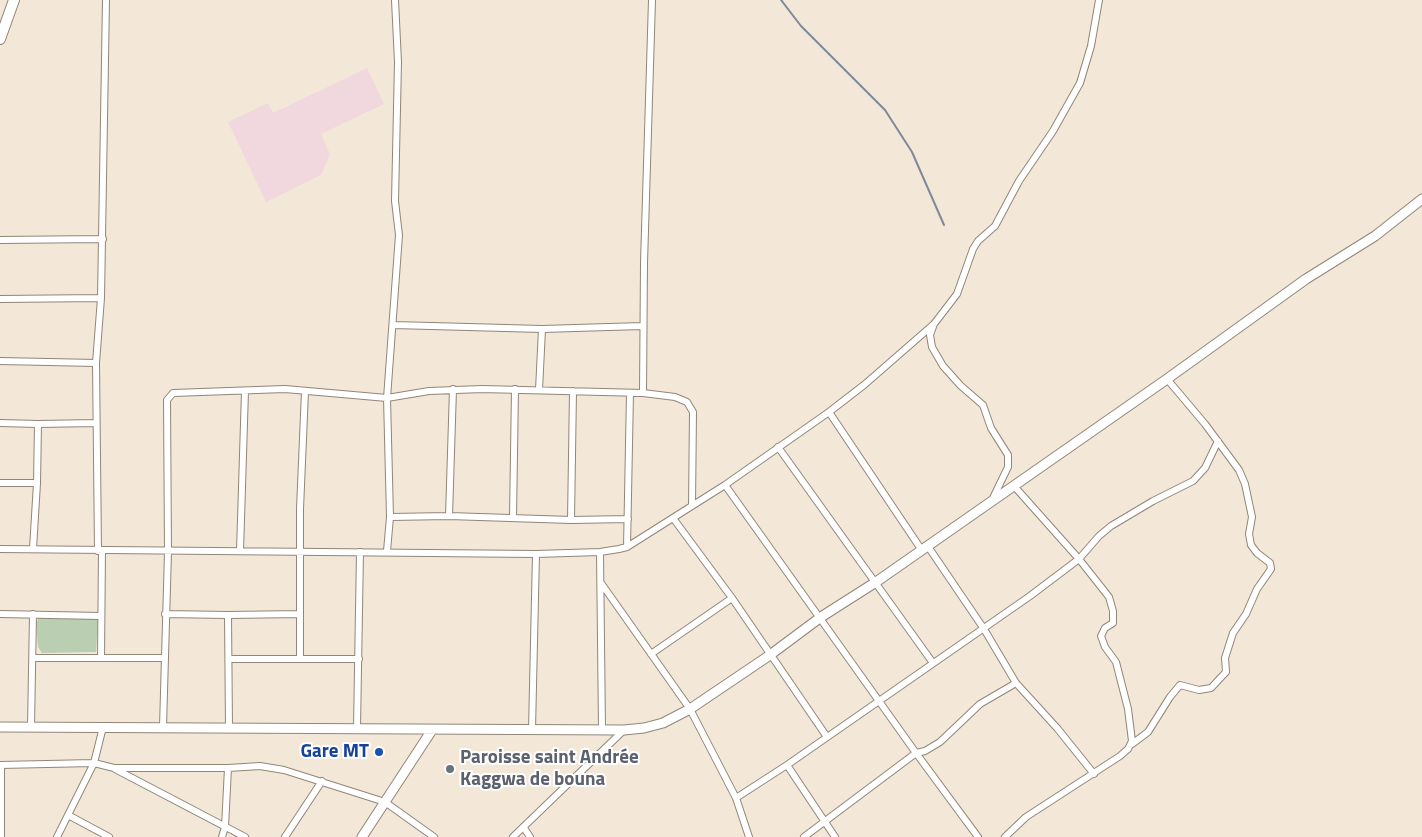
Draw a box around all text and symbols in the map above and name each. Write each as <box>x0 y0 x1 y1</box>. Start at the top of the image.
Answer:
place label: Gare MT <box>300 741 369 763</box>
marker: Gare MT <box>373 746 385 758</box>
place label: Paroisse saint Andrée Kaggwa de bouna <box>460 747 639 791</box>
marker: Paroisse saint Andrée Kaggwa de bouna <box>444 763 456 775</box>

